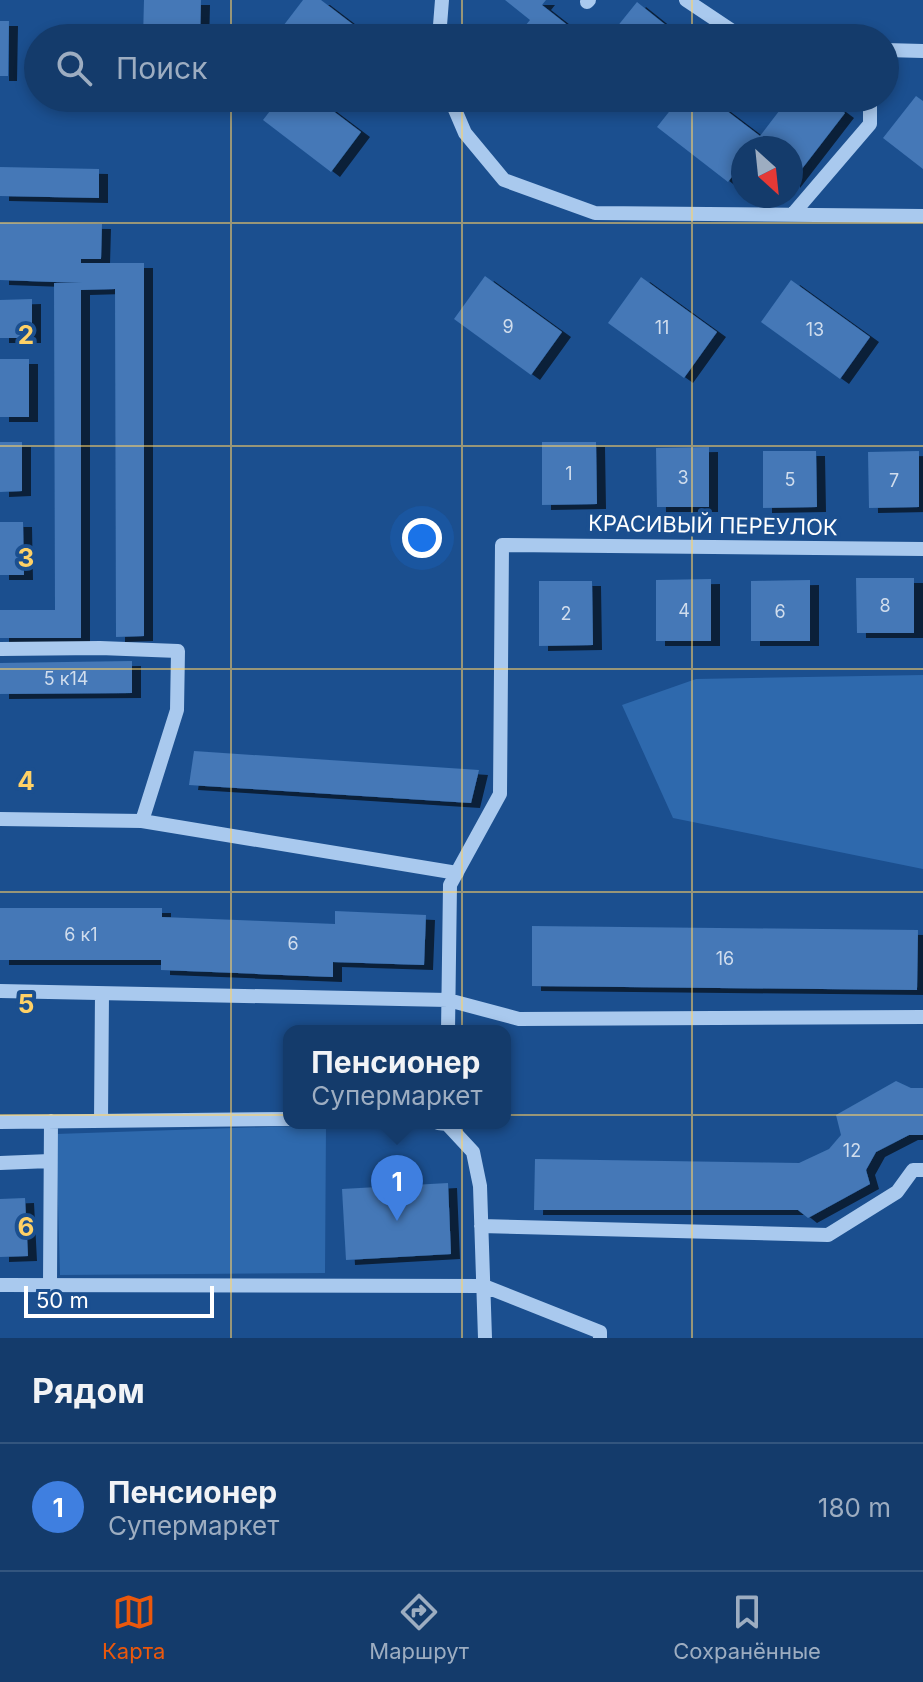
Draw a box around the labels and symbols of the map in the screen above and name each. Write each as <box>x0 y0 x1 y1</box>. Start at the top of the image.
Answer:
north arrow <box>731 136 803 208</box>
house number: 9 <box>502 316 514 337</box>
house number: 11 <box>655 317 669 338</box>
text: 2 <box>18 319 34 350</box>
house number: 13 <box>806 319 824 340</box>
house number: 1 <box>565 463 573 484</box>
house number: 3 <box>677 467 689 488</box>
house number: 5 <box>785 469 795 490</box>
house number: 7 <box>889 470 899 491</box>
street label: КРАСИВЫЙ ПЕРЕУЛОК <box>588 510 838 540</box>
your location <box>402 518 442 558</box>
text: 3 <box>18 542 34 573</box>
house number: 8 <box>879 595 891 616</box>
house number: 4 <box>678 600 690 621</box>
house number: 6 <box>774 601 786 622</box>
house number: 2 <box>561 603 571 624</box>
house number: 5 к14 <box>44 668 88 689</box>
text: 4 <box>17 765 35 796</box>
house number: 6 к1 <box>64 924 98 945</box>
house number: 6 <box>287 933 299 954</box>
house number: 16 <box>716 948 734 969</box>
text: 5 <box>18 988 34 1019</box>
house number: 12 <box>843 1140 861 1161</box>
pin: 1 <box>371 1155 423 1221</box>
text: 6 <box>18 1211 34 1242</box>
scale bar <box>24 1282 214 1318</box>

